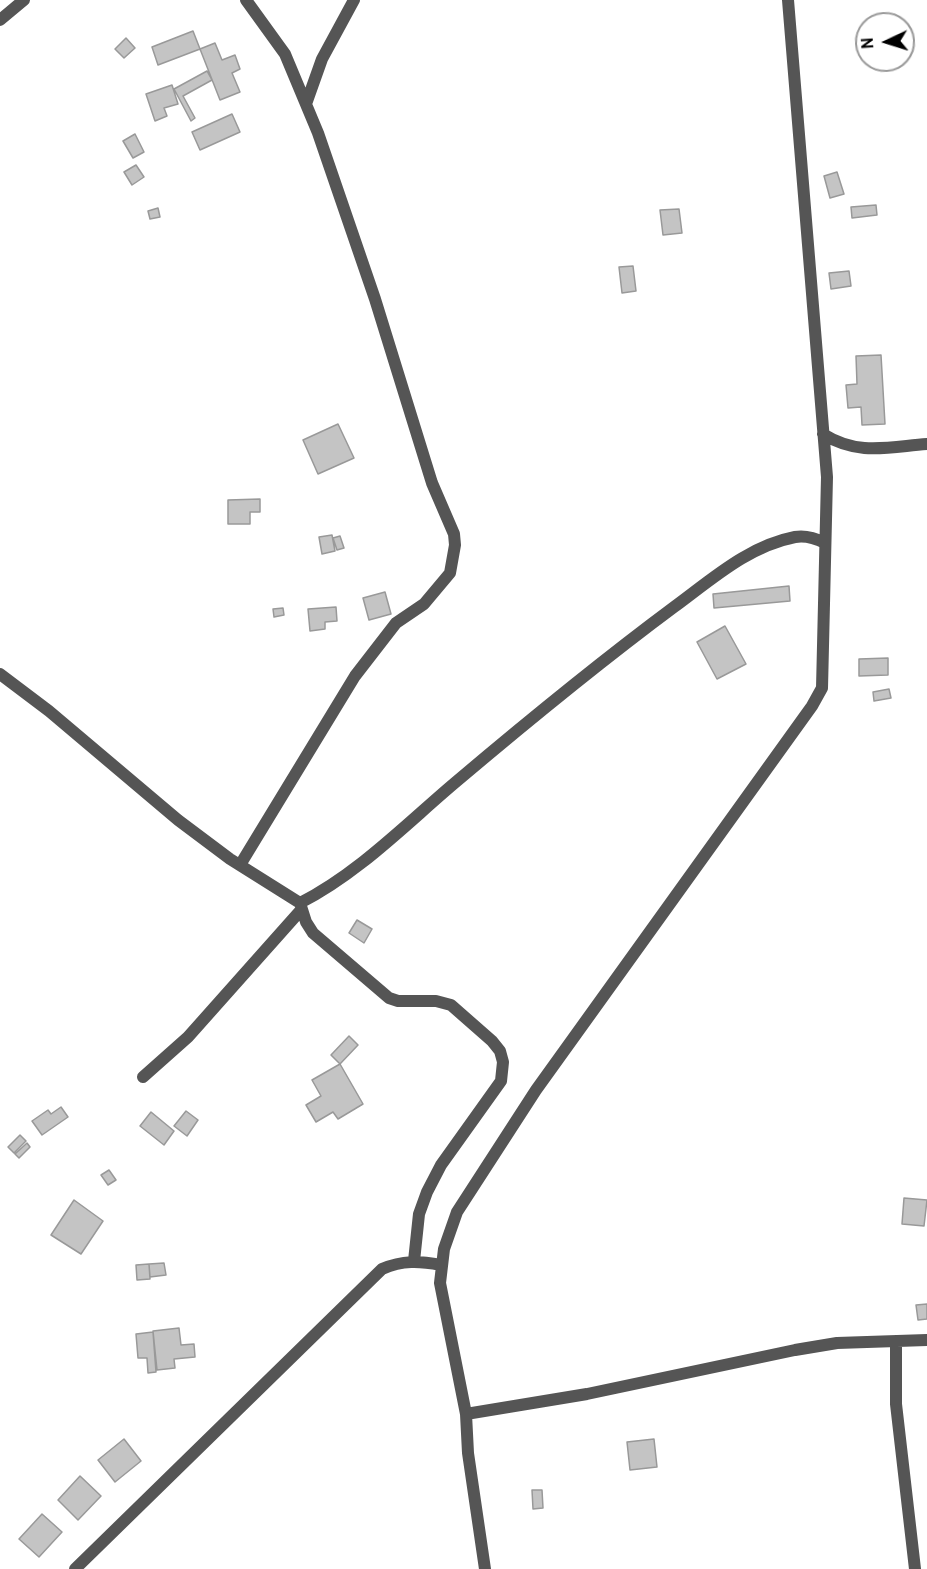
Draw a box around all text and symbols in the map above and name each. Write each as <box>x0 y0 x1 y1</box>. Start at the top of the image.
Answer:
north arrow <box>855 12 915 72</box>
text: N <box>859 37 879 50</box>

